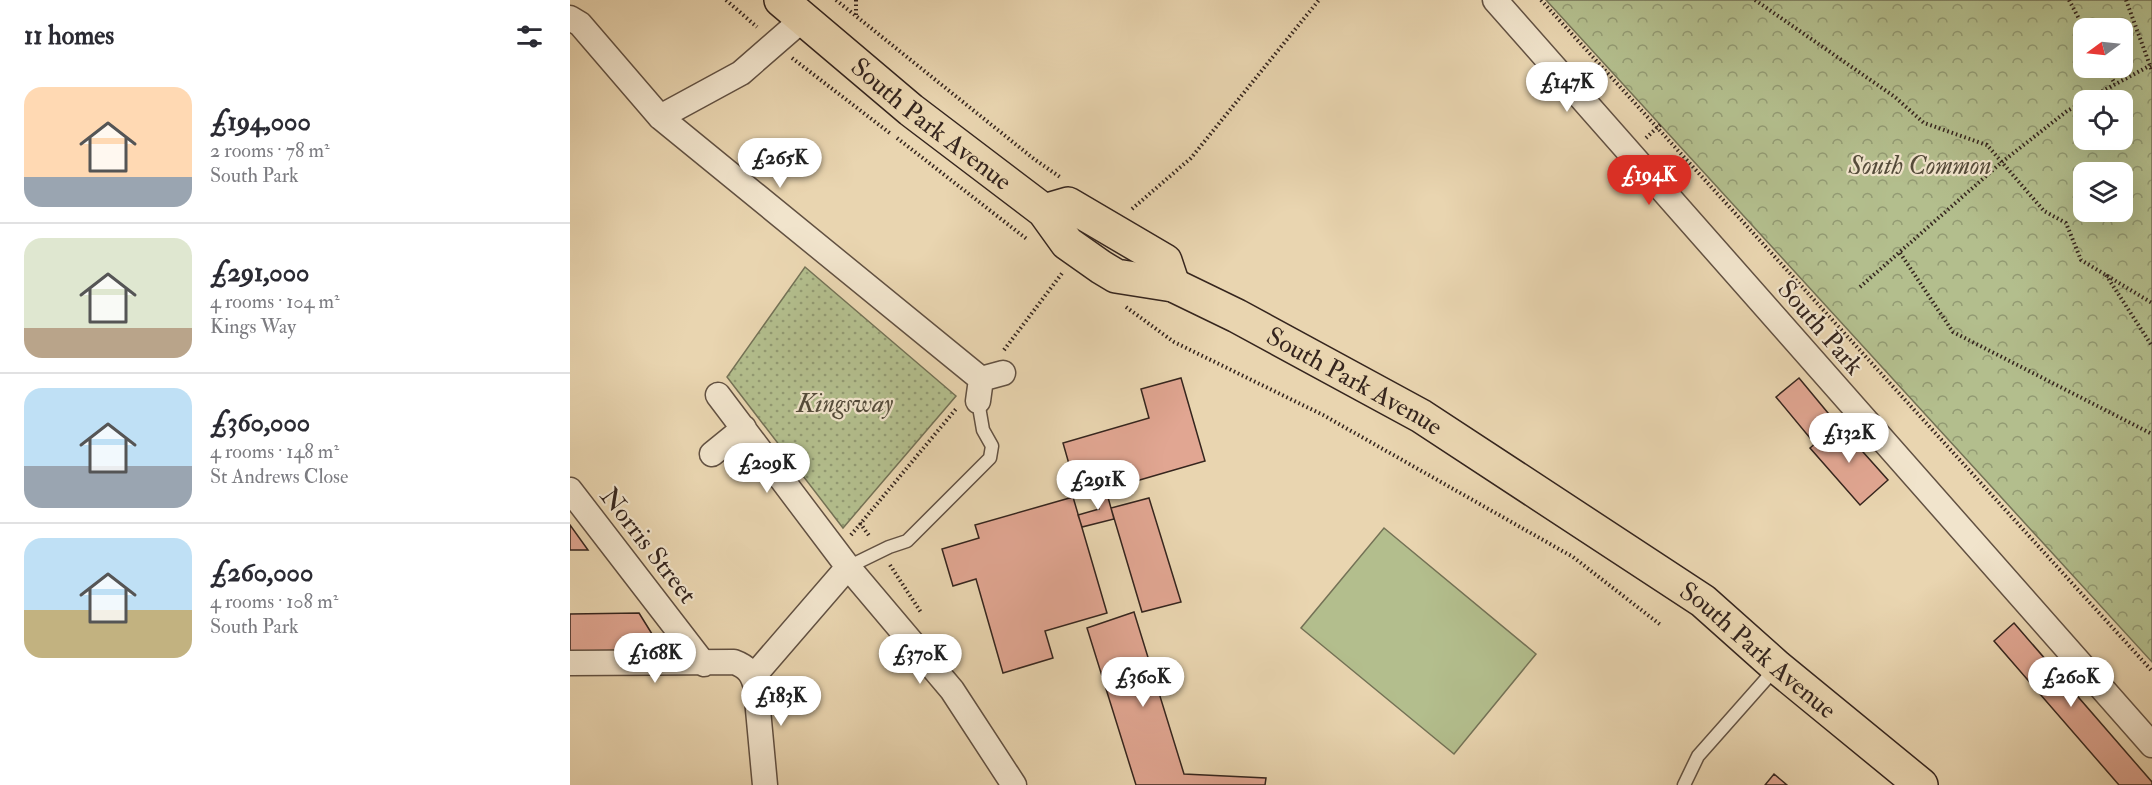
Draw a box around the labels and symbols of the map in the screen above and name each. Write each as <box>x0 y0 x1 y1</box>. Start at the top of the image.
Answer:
north arrow <box>2073 18 2133 78</box>
street label: South Park Avenue <box>844 51 1018 198</box>
pin: £147K <box>1525 62 1609 113</box>
pin: £265K <box>738 138 822 189</box>
park label: South Common <box>1848 150 1992 182</box>
pin: £194K <box>1607 155 1691 206</box>
street label: South Park <box>1770 274 1870 382</box>
street label: South Park Avenue <box>1261 320 1449 443</box>
park label: Kingsway <box>795 388 893 420</box>
pin: £132K <box>1807 413 1891 464</box>
pin: £209K <box>725 443 809 494</box>
pin: £291K <box>1056 460 1140 511</box>
street label: Norris Street <box>593 481 703 610</box>
street label: South Park Avenue <box>1673 575 1843 726</box>
pin: £168K <box>613 633 697 684</box>
pin: £370K <box>878 634 962 685</box>
pin: £360K <box>1101 657 1185 708</box>
pin: £260K <box>2029 657 2113 708</box>
pin: £183K <box>739 676 823 727</box>

